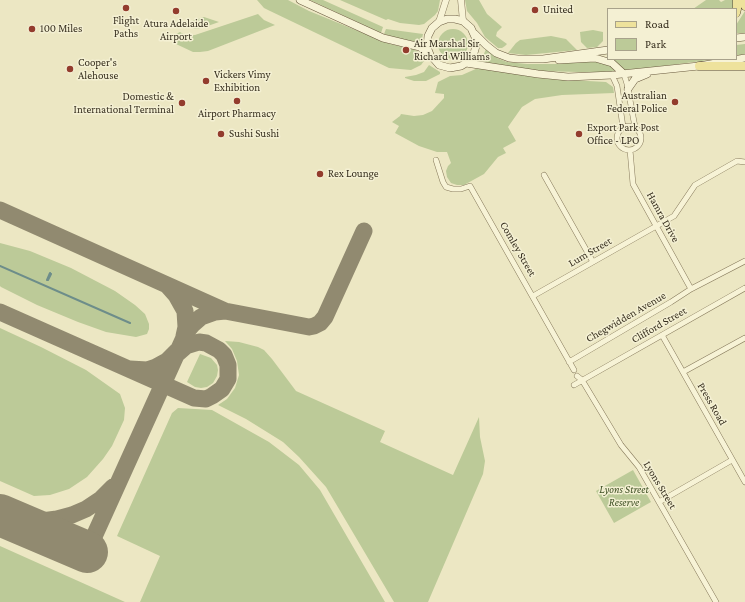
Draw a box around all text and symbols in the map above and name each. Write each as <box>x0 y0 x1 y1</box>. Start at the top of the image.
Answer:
marker: Flight Paths <box>121 3 131 13</box>
place label: United <box>543 3 573 17</box>
marker: United <box>530 5 540 15</box>
marker: Atura Adelaide Airport <box>171 6 181 16</box>
legend <box>607 8 737 60</box>
place label: Flight Paths <box>113 14 139 40</box>
place label: Atura Adelaide Airport <box>144 17 208 43</box>
text: Road <box>645 17 669 31</box>
place label: 100 Miles <box>40 22 82 36</box>
marker: 100 Miles <box>27 24 37 34</box>
place label: Air Marshal Sir Richard Williams <box>414 37 490 63</box>
text: Park <box>645 37 666 51</box>
marker: Air Marshal Sir Richard Williams <box>401 45 411 55</box>
place label: Cooper's Alehouse <box>78 56 118 82</box>
marker: Cooper's Alehouse <box>65 64 75 74</box>
place label: Vickers Vimy Exhibition <box>214 68 271 94</box>
marker: Vickers Vimy Exhibition <box>201 76 211 86</box>
place label: Australian Federal Police <box>607 89 667 115</box>
place label: Domestic & International Terminal <box>74 90 174 116</box>
marker: Airport Pharmacy <box>232 96 242 106</box>
marker: Australian Federal Police <box>670 97 680 107</box>
marker: Domestic & International Terminal <box>177 98 187 108</box>
place label: Airport Pharmacy <box>198 107 276 121</box>
place label: Export Park Post Office - LPO <box>587 121 659 147</box>
place label: Sushi Sushi <box>229 127 279 141</box>
marker: Sushi Sushi <box>216 129 226 139</box>
marker: Export Park Post Office - LPO <box>574 129 584 139</box>
place label: Rex Lounge <box>328 167 379 181</box>
marker: Rex Lounge <box>315 169 325 179</box>
street label: Hamra Drive <box>644 189 682 245</box>
street label: Comley Street <box>497 219 539 279</box>
street label: Lum Street <box>566 234 614 270</box>
street label: Chegwidden Avenue <box>584 289 668 345</box>
street label: Clifford Street <box>629 304 689 346</box>
street label: Press Road <box>695 380 729 428</box>
street label: Lyons Street <box>641 459 679 511</box>
park label: Lyons Street Reserve <box>599 483 649 509</box>

